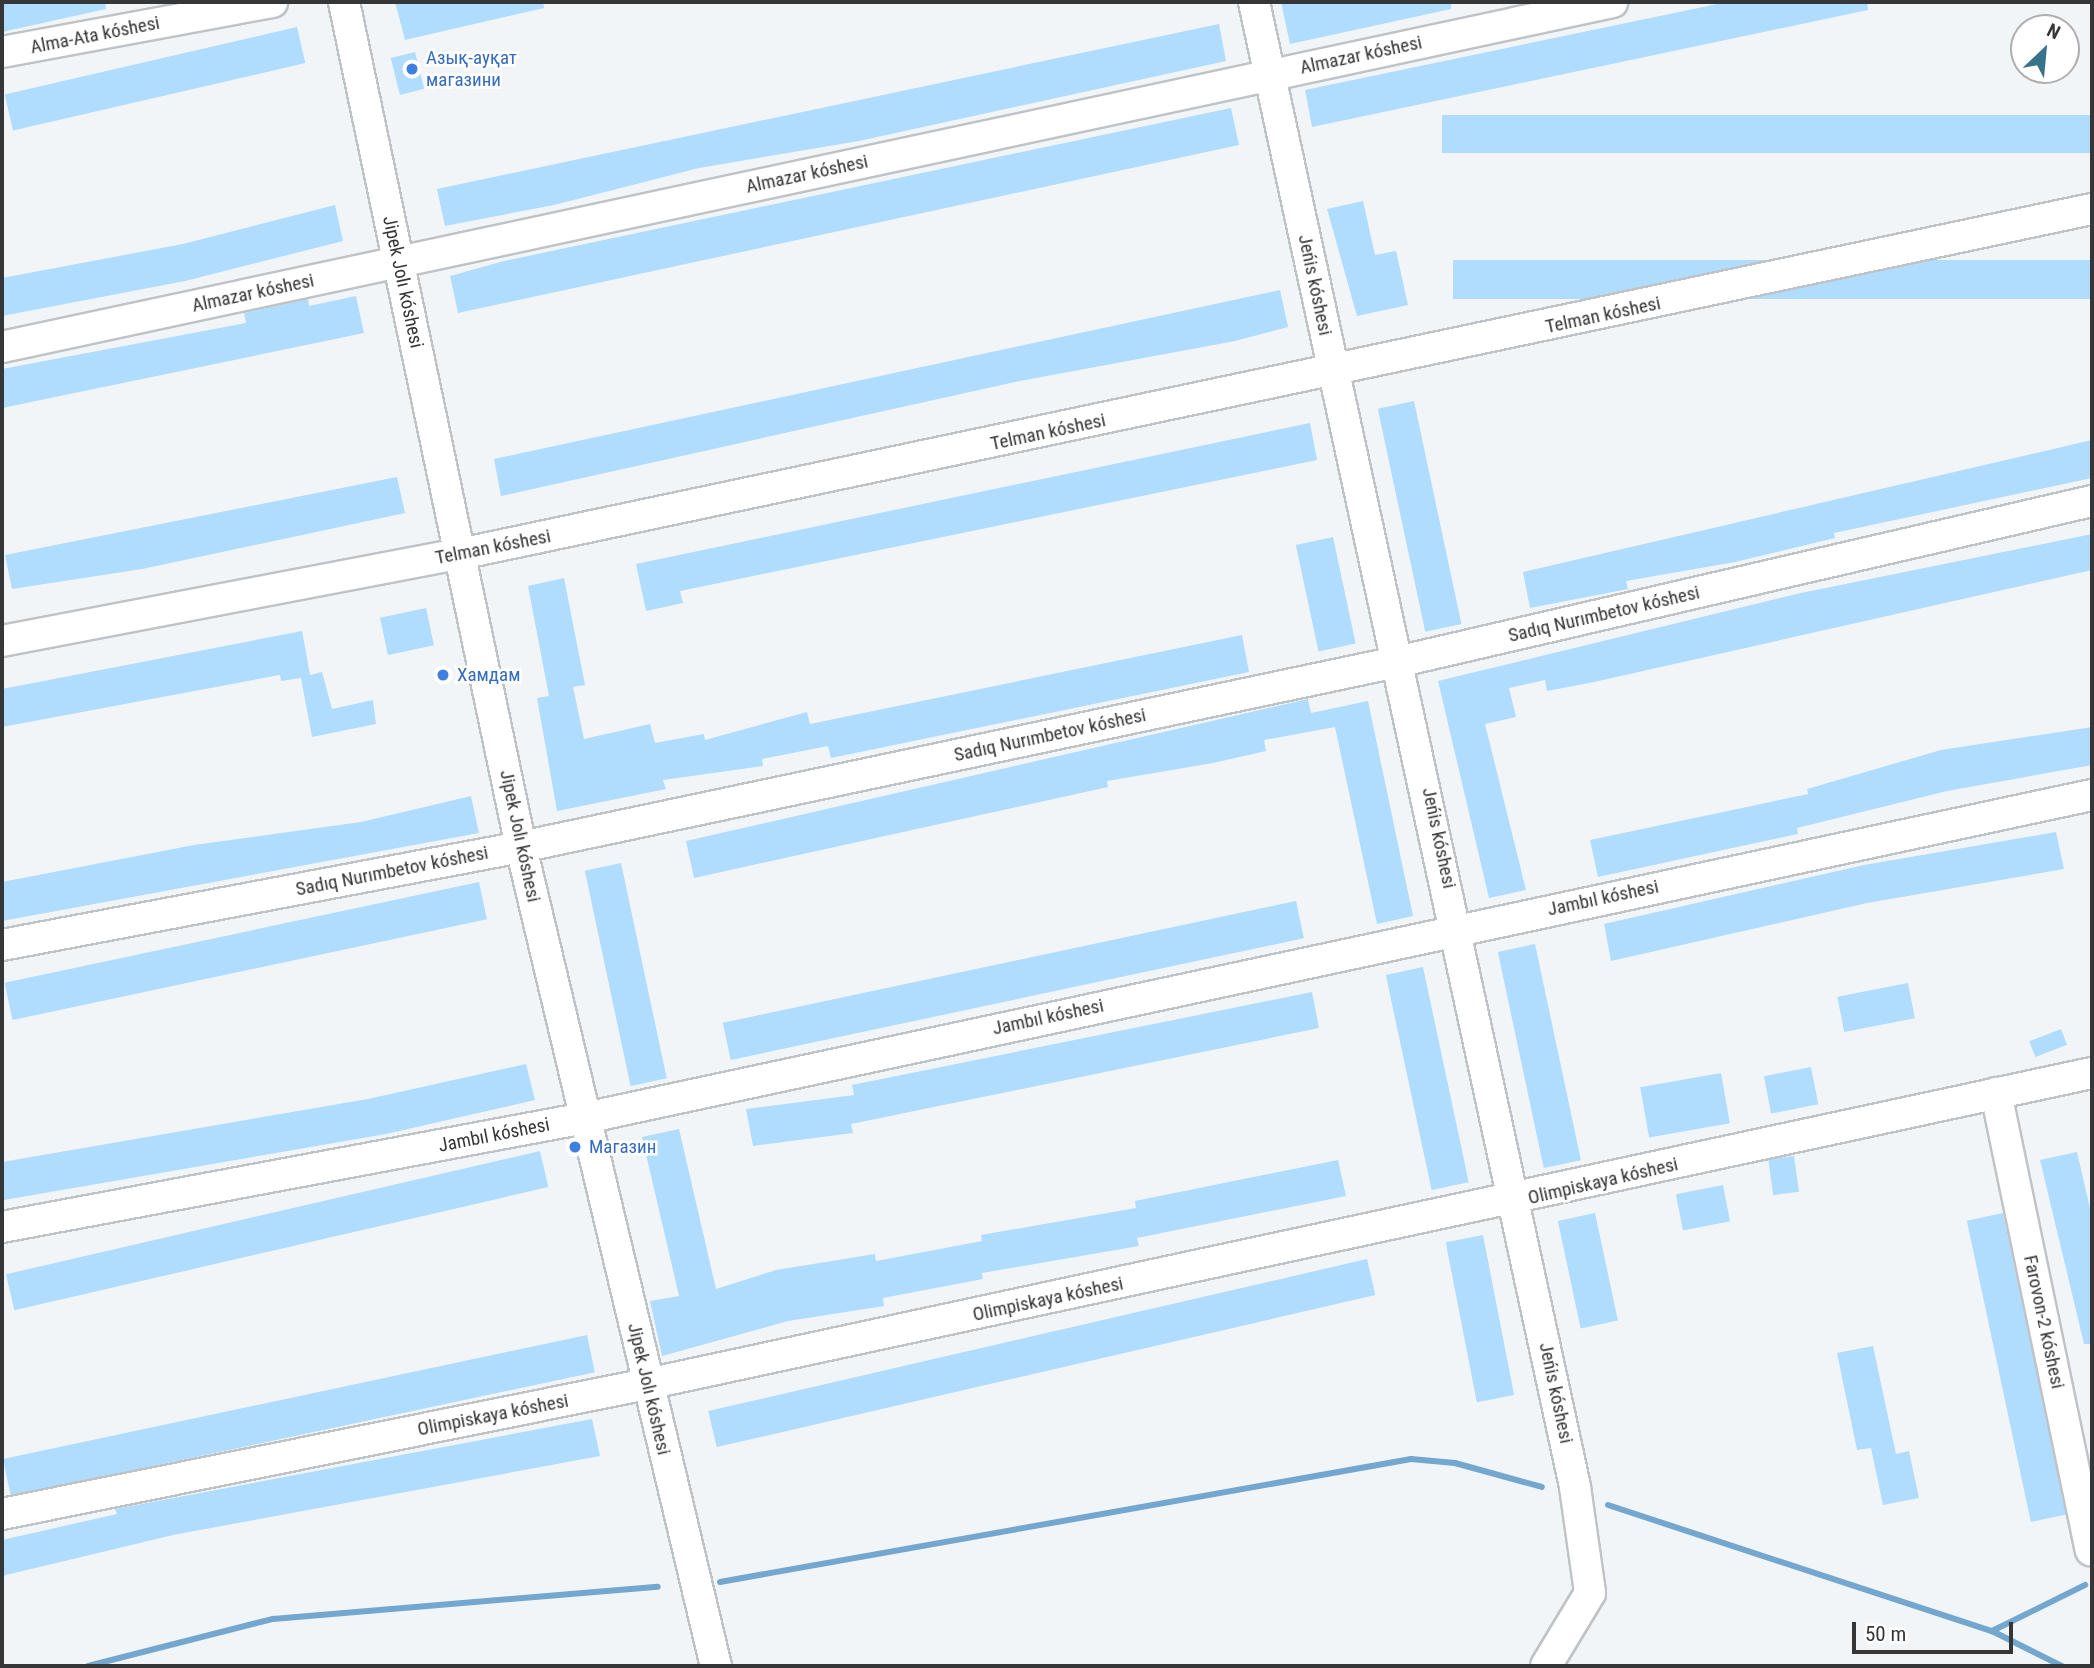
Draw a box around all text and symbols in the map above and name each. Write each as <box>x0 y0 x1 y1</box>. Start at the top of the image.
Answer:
street label: Alma-Ata kóshesi <box>28 11 162 59</box>
north arrow <box>2010 14 2080 84</box>
text: N <box>2043 19 2064 44</box>
street label: Almazar kóshesi <box>1298 31 1424 79</box>
place label: Азық-ауқат магазини <box>426 47 517 91</box>
marker: Азық-ауқат магазини <box>404 61 420 77</box>
street label: Almazar kóshesi <box>744 150 870 198</box>
street label: Jipek Jolı kóshesi <box>378 214 428 350</box>
street label: Jeńis kóshesi <box>1293 232 1337 338</box>
street label: Almazar kóshesi <box>190 269 316 317</box>
street label: Telman kóshesi <box>1543 292 1663 338</box>
street label: Telman kóshesi <box>988 409 1108 455</box>
street label: Telman kóshesi <box>433 525 553 569</box>
street label: Sadıq Nurımbetov kóshesi <box>1506 581 1702 647</box>
place label: Хамдам <box>457 664 520 686</box>
marker: Хамдам <box>435 667 451 683</box>
street label: Sadıq Nurımbetov kóshesi <box>952 704 1148 766</box>
street label: Jipek Jolı kóshesi <box>495 768 545 904</box>
street label: Jeńis kóshesi <box>1417 785 1461 891</box>
street label: Sadıq Nurımbetov kóshesi <box>294 841 490 901</box>
street label: Jambıl kóshesi <box>1545 875 1661 921</box>
street label: Jambıl kóshesi <box>990 994 1106 1040</box>
street label: Jambıl kóshesi <box>436 1113 552 1157</box>
place label: Магазин <box>589 1136 656 1158</box>
marker: Магазин <box>567 1139 583 1155</box>
street label: Olimpiskaya kóshesi <box>1526 1153 1680 1209</box>
street label: Farovon-2 kóshesi <box>2019 1253 2069 1391</box>
street label: Olimpiskaya kóshesi <box>971 1272 1125 1326</box>
street label: Jipek Jolı kóshesi <box>623 1321 675 1457</box>
street label: Jeńis kóshesi <box>1534 1340 1578 1446</box>
street label: Olimpiskaya kóshesi <box>415 1389 571 1441</box>
scale bar <box>1856 1608 2017 1652</box>
text: 50 m <box>1865 1622 1906 1646</box>

